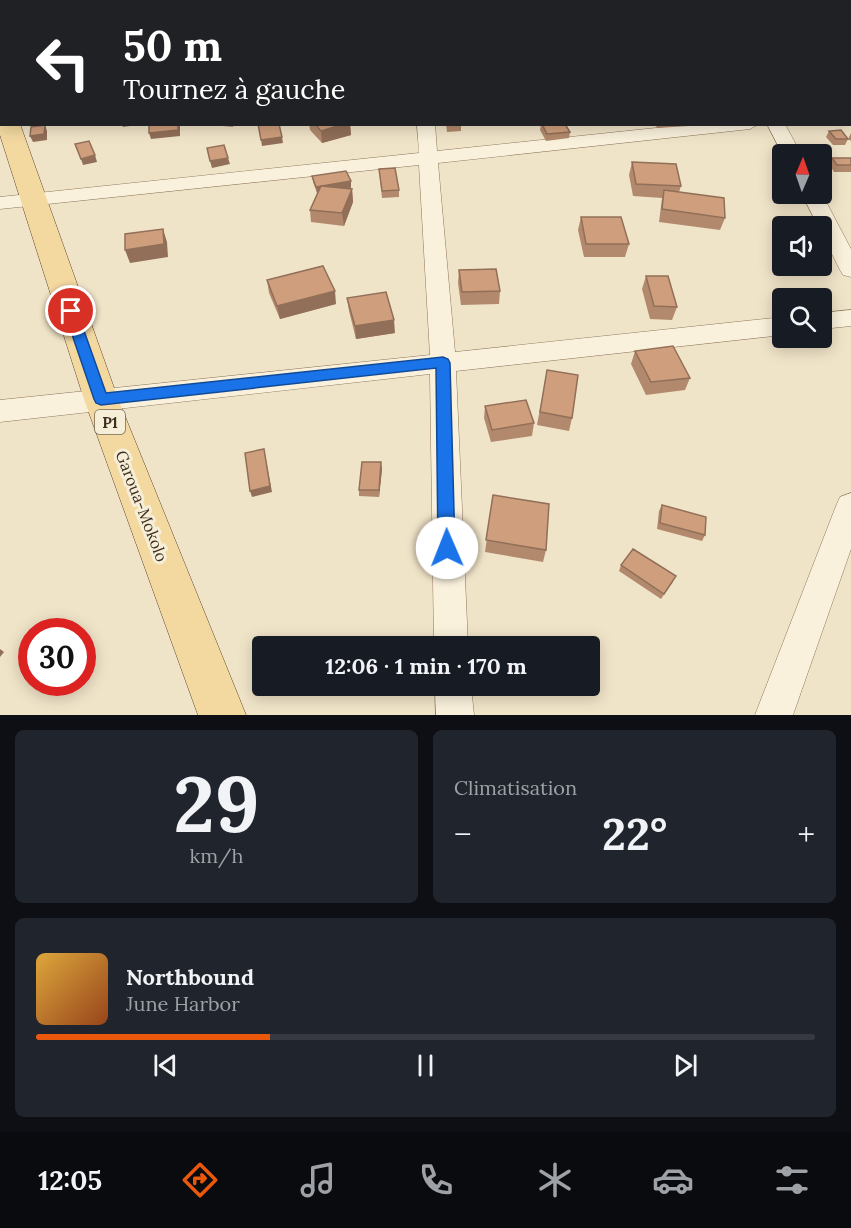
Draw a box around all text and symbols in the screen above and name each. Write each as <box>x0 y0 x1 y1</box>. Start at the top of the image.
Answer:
text: 50 m <box>123 19 222 73</box>
icon: left <box>24 24 102 102</box>
text: Tournez à gauche <box>123 72 346 106</box>
north arrow <box>772 144 832 204</box>
map controls <box>772 144 832 348</box>
button: sound <box>772 216 832 276</box>
pin <box>45 285 96 336</box>
button: search <box>772 288 832 348</box>
icon: arrive <box>54 294 87 327</box>
road number: P1 <box>95 410 125 434</box>
street label: Garoua-Mokolo <box>112 448 172 564</box>
position arrow <box>415 516 479 580</box>
speed limit sign: 30 <box>18 618 96 696</box>
text: 12:06 · 1 min · 170 m <box>325 652 527 680</box>
text: 29 <box>173 754 260 853</box>
text: Climatisation <box>454 775 577 800</box>
text: 22° <box>602 805 667 862</box>
text: − <box>454 813 472 855</box>
text: + <box>797 813 815 855</box>
text: km/h <box>189 843 244 868</box>
text: Northbound <box>126 963 254 991</box>
text: June Harbor <box>126 991 240 1016</box>
icon: previous <box>149 1049 182 1082</box>
icon: pause <box>409 1049 442 1082</box>
icon: next <box>669 1049 702 1082</box>
icon: directions <box>179 1159 221 1201</box>
icon: music <box>297 1159 339 1201</box>
icon: phone <box>415 1159 457 1201</box>
icon: climate <box>534 1159 576 1201</box>
icon: car <box>652 1159 694 1201</box>
icon: filters <box>771 1159 813 1201</box>
text: 12:05 <box>38 1163 102 1197</box>

